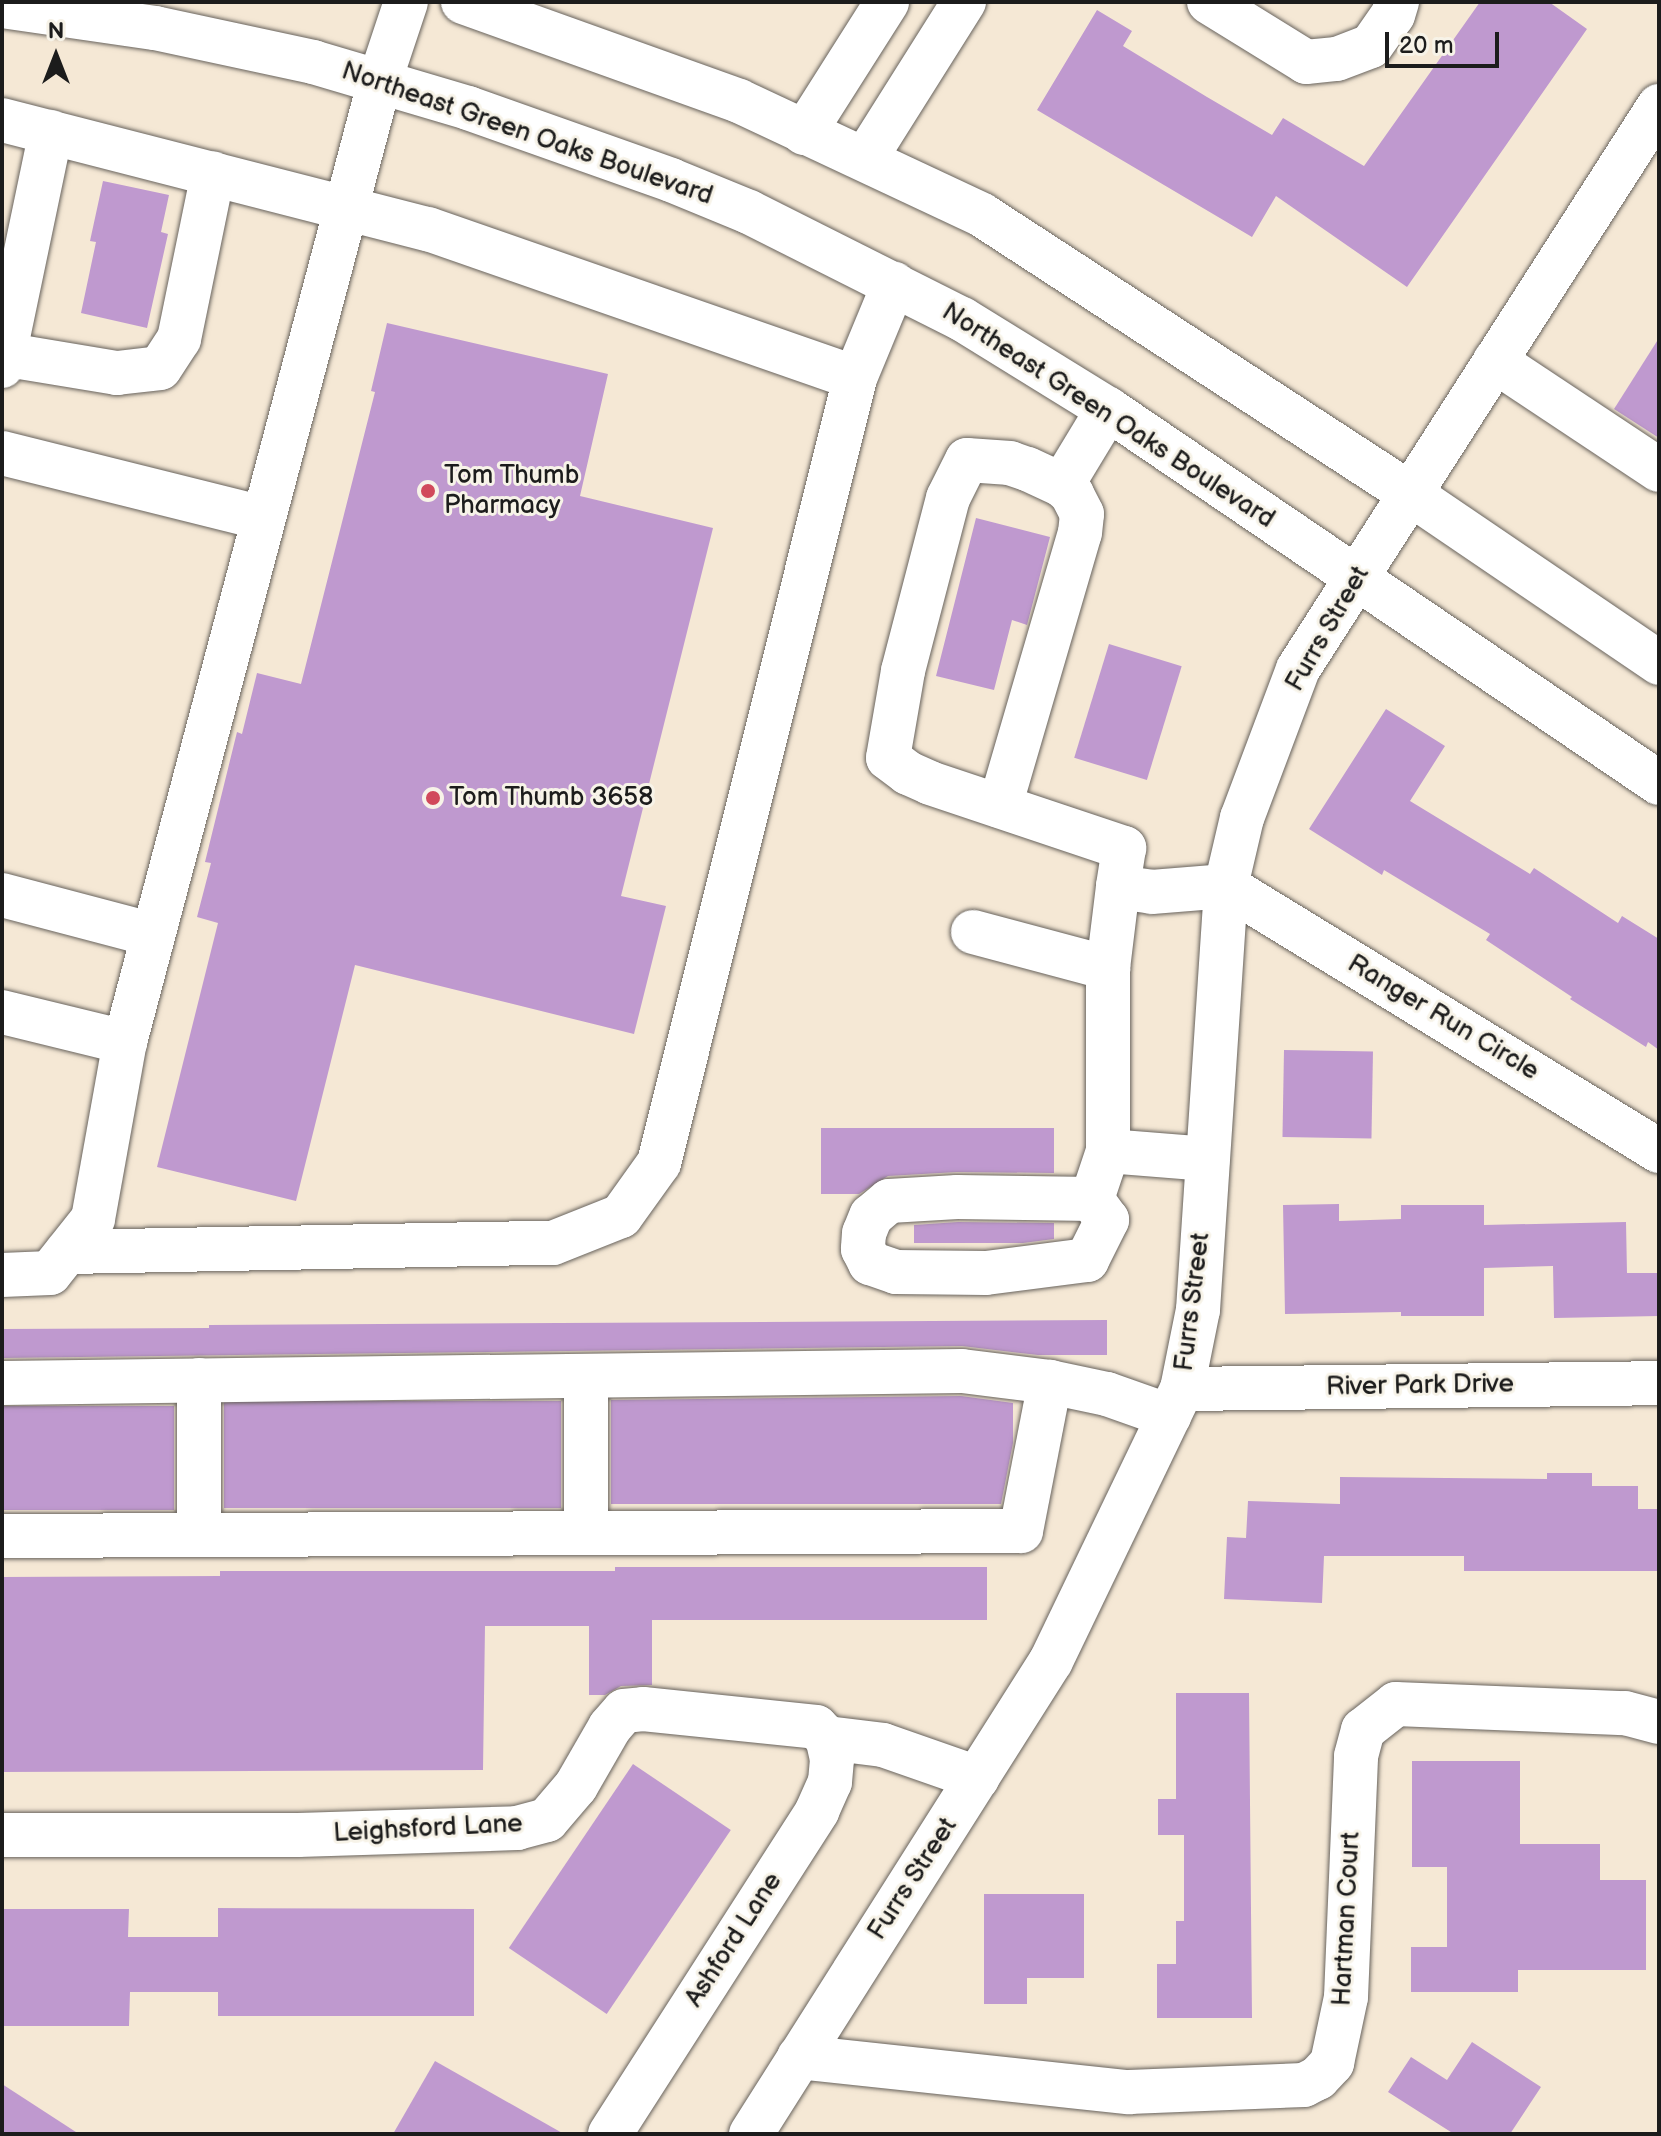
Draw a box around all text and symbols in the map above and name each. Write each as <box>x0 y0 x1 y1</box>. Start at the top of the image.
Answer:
north arrow <box>16 16 96 96</box>
scale bar <box>1389 16 1503 66</box>
text: N <box>48 18 64 45</box>
text: 20 m <box>1399 31 1454 60</box>
street label: Northeast Green Oaks Boulevard <box>337 56 717 212</box>
street label: Northeast Green Oaks Boulevard <box>936 297 1280 535</box>
place label: Tom Thumb Pharmacy <box>444 460 580 522</box>
marker: Tom Thumb Pharmacy <box>419 482 437 500</box>
street label: Furrs Street <box>1280 561 1376 697</box>
place label: Tom Thumb 3658 <box>449 782 654 814</box>
marker: Tom Thumb 3658 <box>424 789 442 807</box>
street label: Ranger Run Circle <box>1342 949 1544 1087</box>
street label: Furrs Street <box>1169 1231 1217 1373</box>
street label: River Park Drive <box>1326 1369 1514 1403</box>
street label: Leighsford Lane <box>333 1808 523 1850</box>
street label: Furrs Street <box>862 1812 964 1946</box>
street label: Hartman Court <box>1327 1831 1367 2007</box>
street label: Ashford Lane <box>679 1867 789 2013</box>

